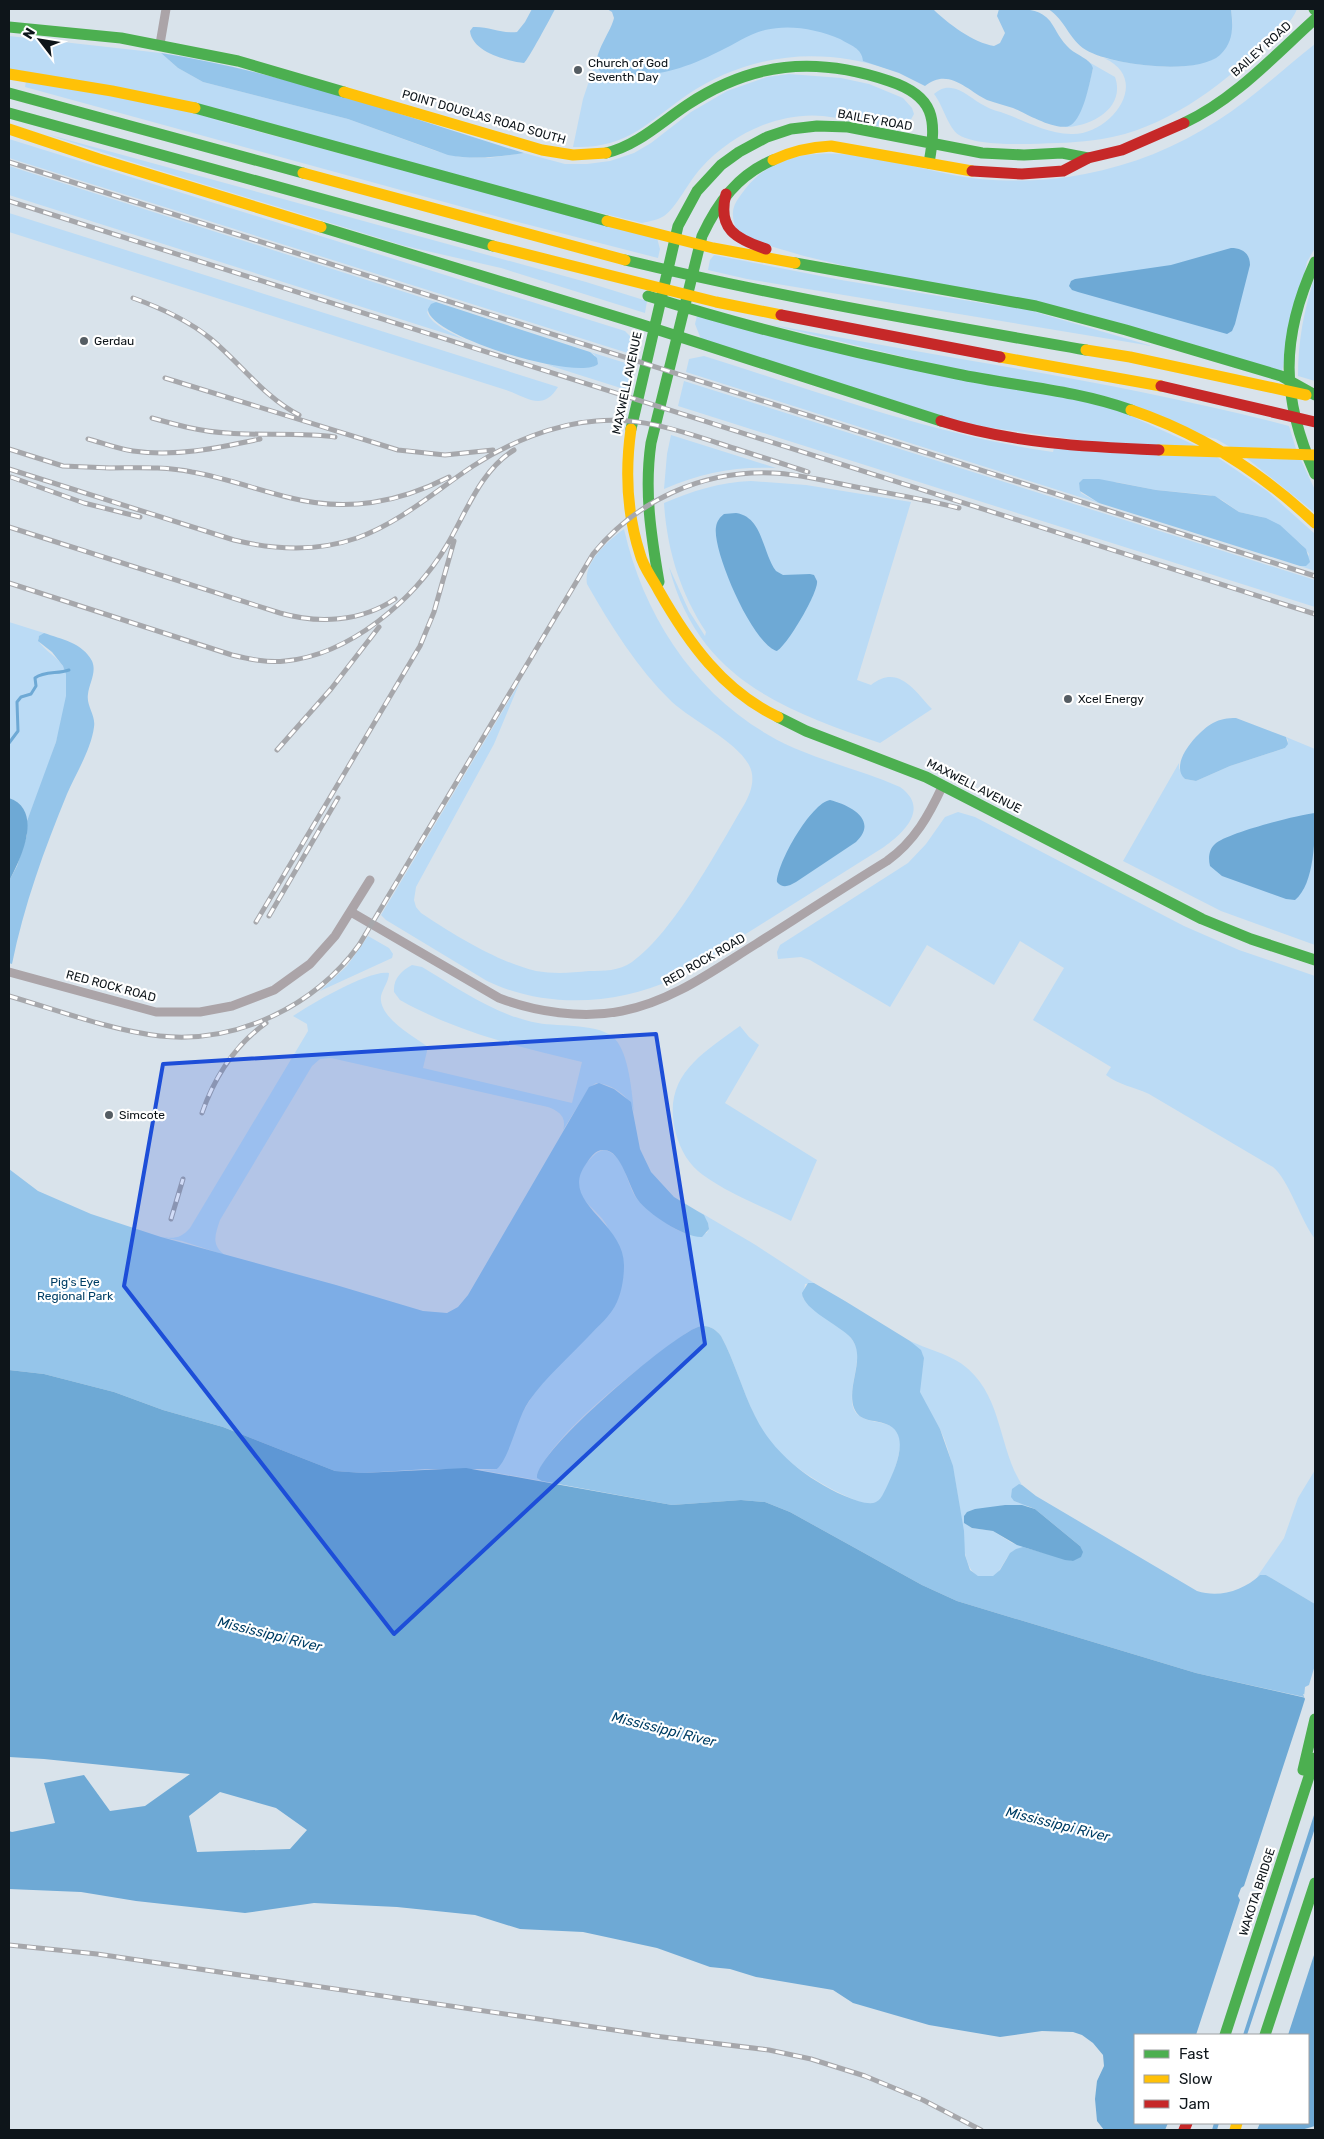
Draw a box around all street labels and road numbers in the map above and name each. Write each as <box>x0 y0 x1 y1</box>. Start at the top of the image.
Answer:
street label: BAILEY ROAD <box>1228 18 1294 80</box>
street label: POINT DOUGLAS ROAD SOUTH <box>401 87 567 147</box>
street label: BAILEY ROAD <box>836 107 914 133</box>
street label: MAXWELL AVENUE <box>609 330 645 436</box>
street label: MAXWELL AVENUE <box>924 756 1024 816</box>
street label: RED ROCK ROAD <box>660 931 748 989</box>
street label: RED ROCK ROAD <box>65 967 157 1005</box>
street label: WAKOTA BRIDGE <box>1236 1846 1278 1938</box>

